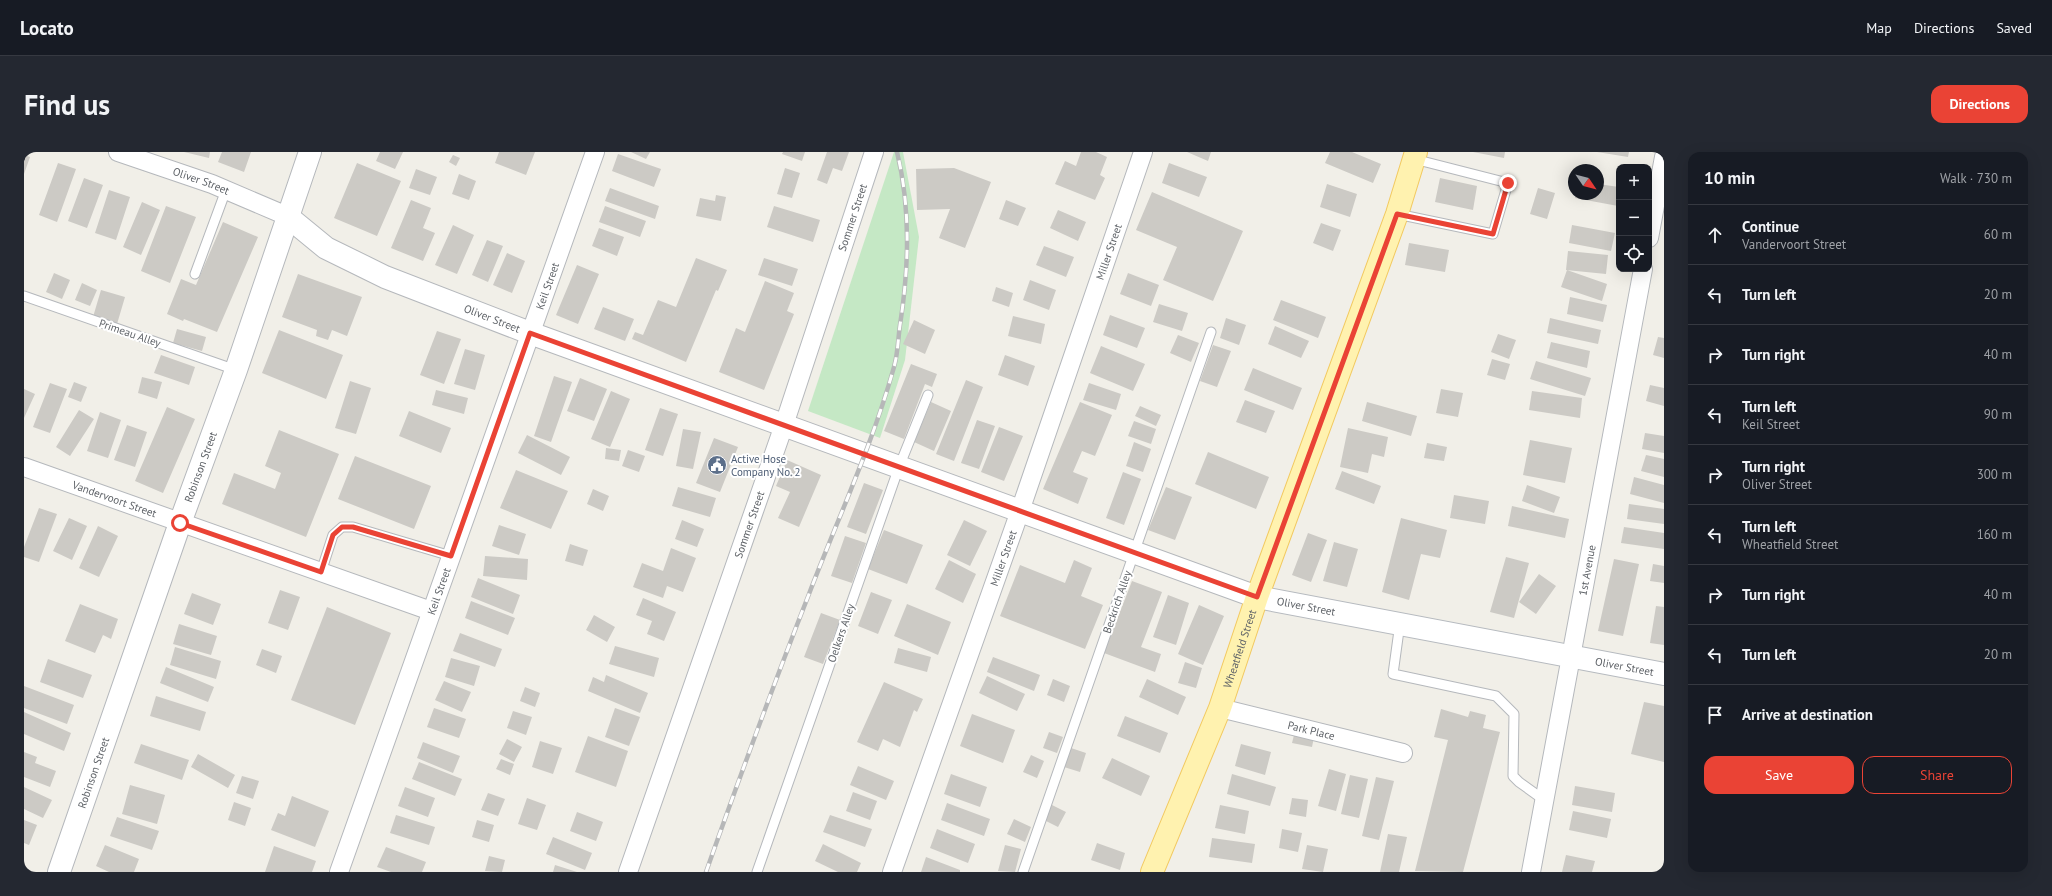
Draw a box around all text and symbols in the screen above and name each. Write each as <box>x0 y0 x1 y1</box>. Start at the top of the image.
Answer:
text: Locato <box>20 16 74 40</box>
text: Map <box>1866 19 1892 37</box>
text: Directions <box>1914 19 1974 37</box>
text: Saved <box>1996 19 2032 37</box>
button: Directions <box>1931 85 2028 123</box>
text: Find us <box>24 86 110 123</box>
street label: Oliver Street <box>171 164 232 198</box>
north arrow <box>1568 164 1604 200</box>
map controls <box>1616 164 1652 272</box>
button: + <box>1616 164 1652 200</box>
text: 10 min <box>1704 167 1755 189</box>
text: Walk · 730 m <box>1940 170 2012 187</box>
route end <box>1499 174 1517 192</box>
street label: Sommer Street <box>835 182 870 253</box>
button: − <box>1616 200 1652 236</box>
text: Continue <box>1742 217 1799 236</box>
street label: Miller Street <box>1093 222 1125 282</box>
icon: ahead <box>1704 224 1726 246</box>
text: 60 m <box>1984 226 2012 243</box>
button: locate <box>1616 236 1652 272</box>
text: Vandervoort Street <box>1742 236 1846 253</box>
street label: Keil Street <box>533 260 562 311</box>
icon: left <box>1704 284 1726 306</box>
text: Turn left <box>1742 285 1796 304</box>
text: 20 m <box>1984 286 2012 303</box>
street label: Oliver Street <box>462 301 523 336</box>
street label: Primeau Alley <box>97 316 163 350</box>
icon: right <box>1704 344 1726 366</box>
text: Turn right <box>1742 345 1805 364</box>
text: 40 m <box>1984 346 2012 363</box>
text: Turn left <box>1742 397 1796 416</box>
icon: left <box>1704 404 1726 426</box>
text: 90 m <box>1984 406 2012 423</box>
text: Keil Street <box>1742 416 1800 433</box>
street label: Robinson Street <box>181 429 220 504</box>
place label: Active Hose Company No. 2 <box>731 452 800 479</box>
public building icon: Active Hose Company No. 2 <box>706 454 728 476</box>
text: Turn right <box>1742 457 1805 476</box>
icon: right <box>1704 464 1726 486</box>
text: 300 m <box>1977 466 2012 483</box>
text: Oliver Street <box>1742 476 1812 493</box>
street label: Vandervoort Street <box>70 477 159 520</box>
street label: Sommer Street <box>731 489 767 560</box>
route start <box>171 514 189 532</box>
text: Turn left <box>1742 517 1796 536</box>
icon: left <box>1704 524 1726 546</box>
text: 160 m <box>1977 526 2012 543</box>
street label: Miller Street <box>987 528 1020 588</box>
text: Wheatfield Street <box>1742 536 1838 553</box>
street label: 1st Avenue <box>1575 543 1599 597</box>
street label: Keil Street <box>424 566 454 617</box>
street label: Beckrich Alley <box>1100 568 1135 635</box>
icon: right <box>1704 584 1726 606</box>
text: Turn right <box>1742 585 1805 604</box>
text: 40 m <box>1984 586 2012 603</box>
street label: Oliver Street <box>1276 594 1337 619</box>
street label: Oelkers Alley <box>824 601 858 664</box>
street label: Wheatfield Street <box>1220 608 1259 690</box>
icon: left <box>1704 644 1726 666</box>
text: Turn left <box>1742 645 1796 664</box>
text: 20 m <box>1984 646 2012 663</box>
street label: Oliver Street <box>1594 654 1655 679</box>
icon: arrive <box>1704 704 1726 726</box>
text: Arrive at destination <box>1742 705 1873 724</box>
street label: Park Place <box>1286 718 1337 743</box>
street label: Robinson Street <box>75 735 112 810</box>
button: Save <box>1704 756 1854 794</box>
button: Share <box>1862 756 2012 794</box>

